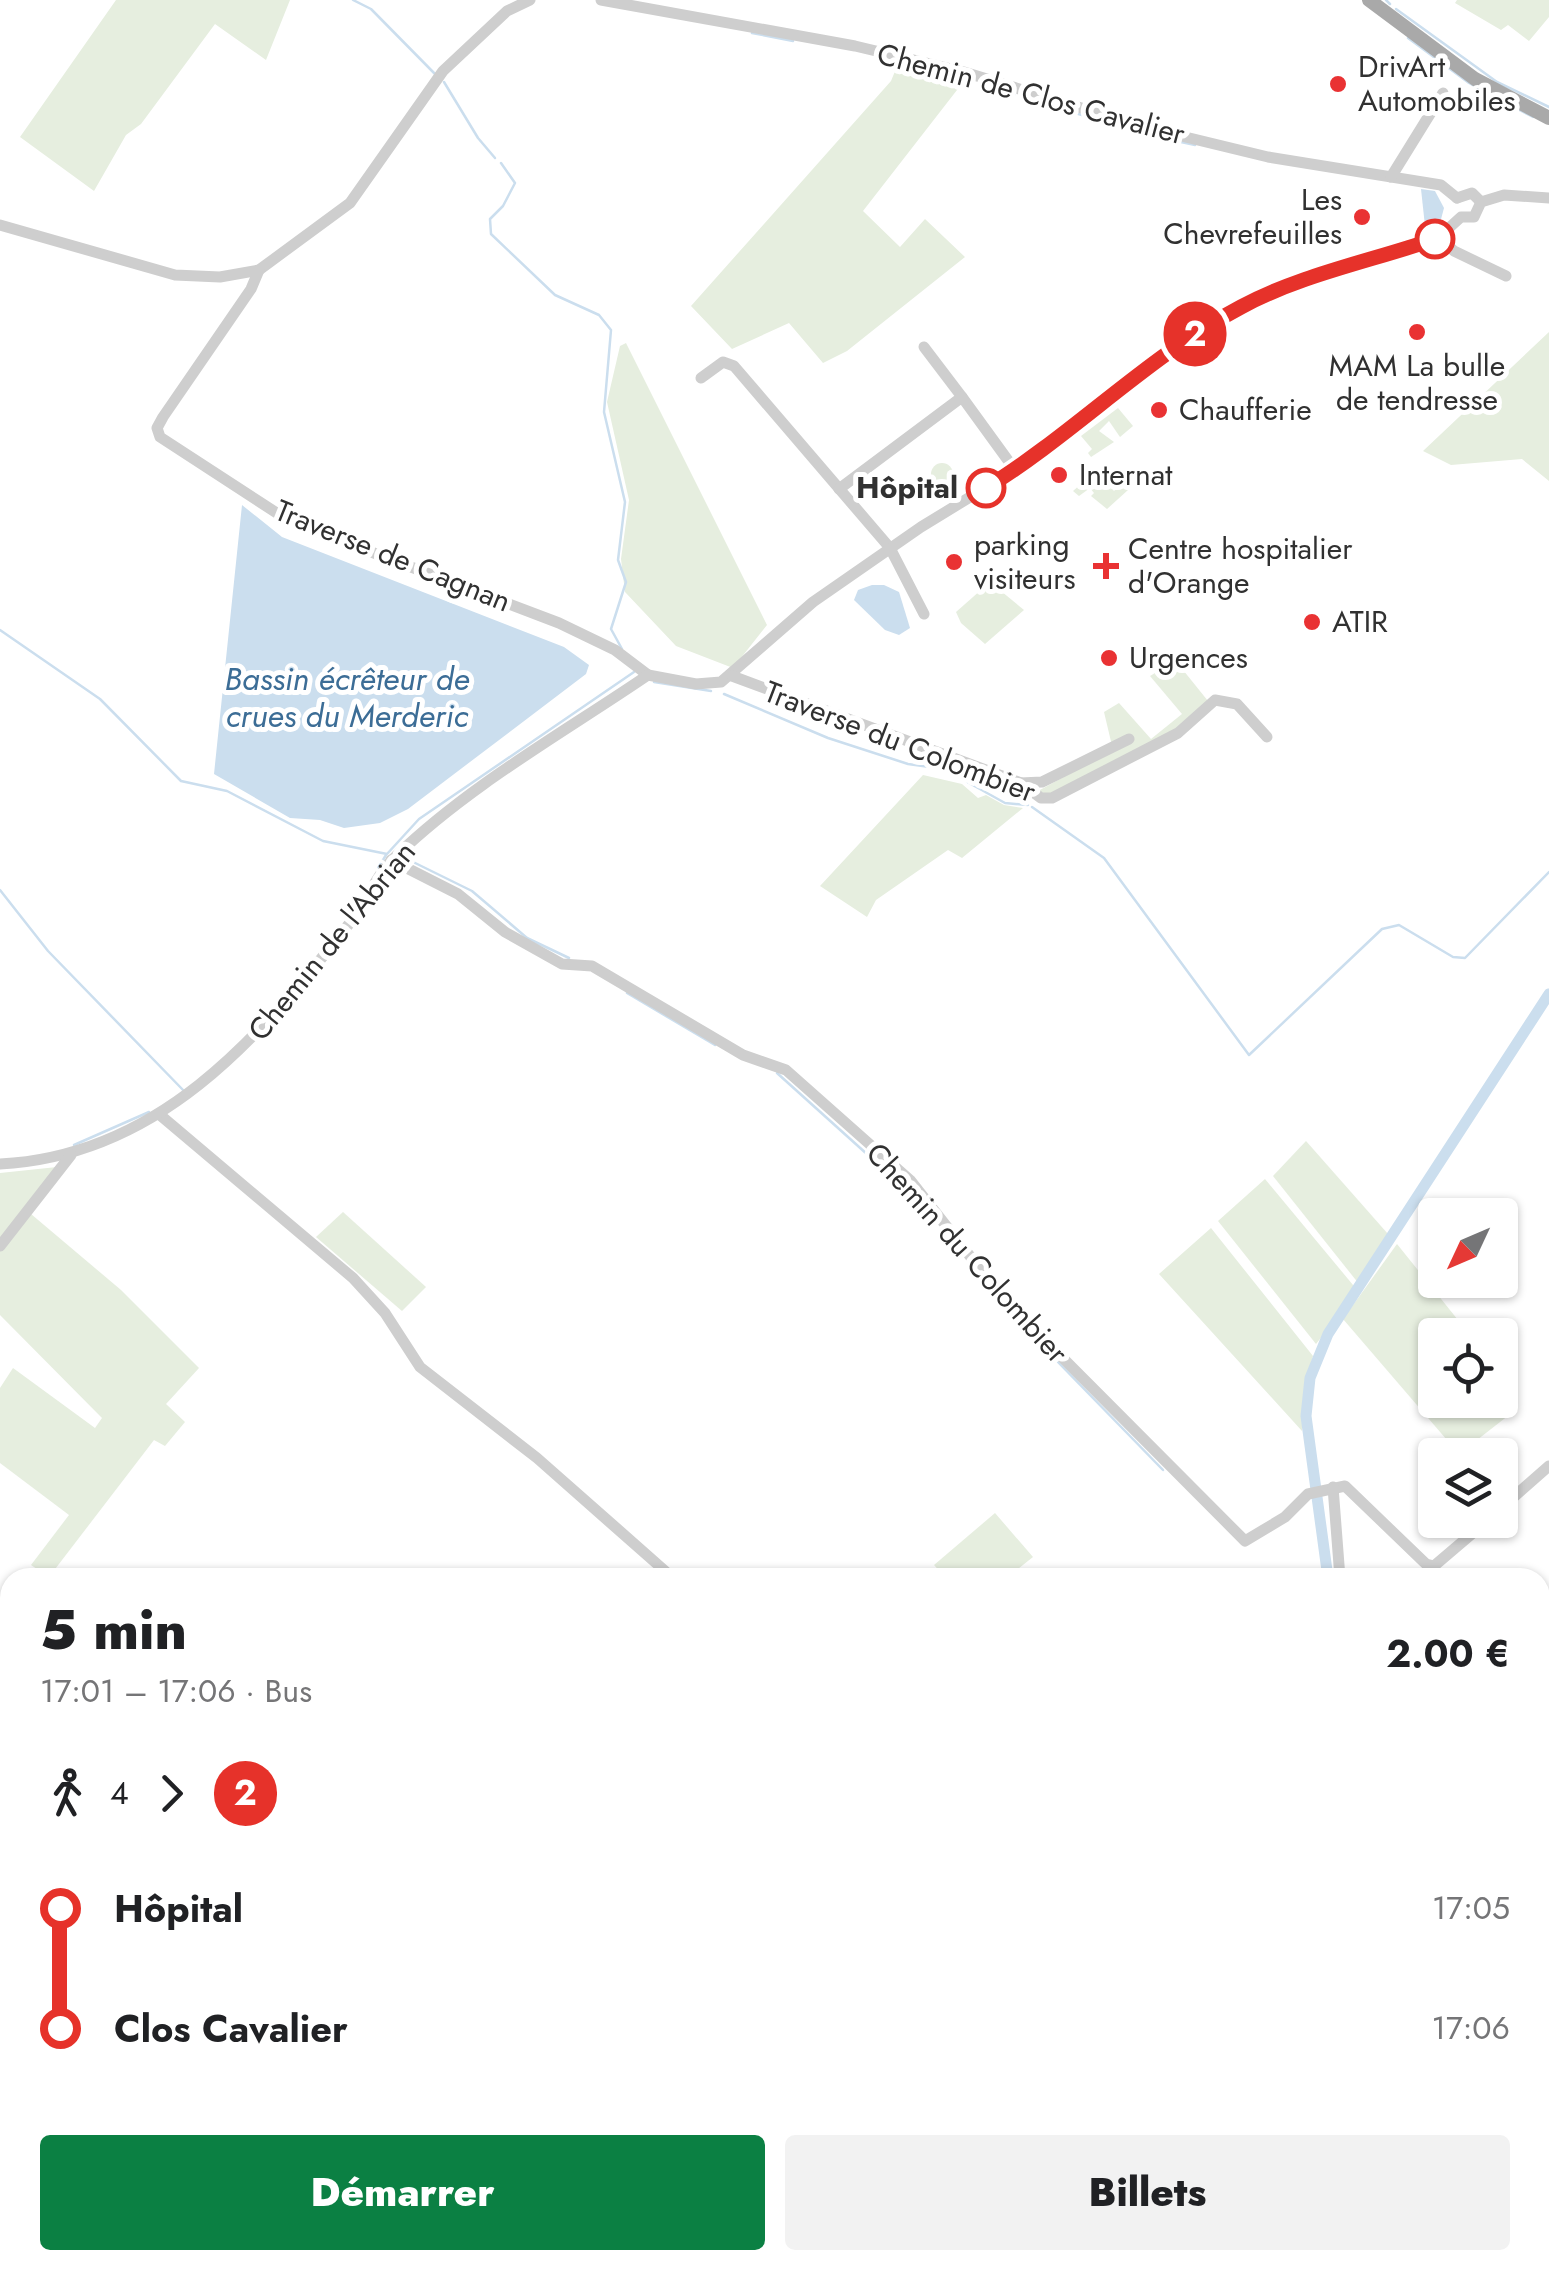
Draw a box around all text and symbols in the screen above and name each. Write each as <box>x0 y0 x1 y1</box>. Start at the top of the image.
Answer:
street label: Chemin de Clos Cavalier <box>872 32 1191 155</box>
place label: DrivArt Automobiles <box>1358 45 1516 122</box>
marker: DrivArt Automobiles <box>1327 73 1349 95</box>
place label: Les Chevrefeuilles <box>1163 178 1342 255</box>
marker: Les Chevrefeuilles <box>1351 206 1373 228</box>
unlabelled marker <box>1416 220 1454 258</box>
line badge: 2 <box>1162 302 1228 366</box>
text: 2 <box>1184 309 1206 359</box>
marker: MAM La bulle de tendresse <box>1406 321 1428 343</box>
place label: MAM La bulle de tendresse <box>1329 344 1505 421</box>
place label: Chaufferie <box>1179 388 1312 431</box>
marker: Chaufferie <box>1148 399 1170 421</box>
place label: Internat <box>1079 453 1173 496</box>
marker: Internat <box>1048 464 1070 486</box>
place label: Hôpital <box>856 466 958 509</box>
marker: Hôpital <box>967 469 1005 507</box>
street label: Traverse de Cagnan <box>269 489 517 622</box>
place label: parking visiteurs <box>974 523 1076 600</box>
place label: Centre hospitalier d'Orange <box>1128 527 1353 604</box>
marker: parking visiteurs <box>943 551 965 573</box>
marker: Centre hospitalier d'Orange <box>1093 553 1119 579</box>
place label: ATIR <box>1332 600 1388 643</box>
marker: ATIR <box>1301 611 1323 633</box>
place label: Urgences <box>1129 636 1248 679</box>
marker: Urgences <box>1098 647 1120 669</box>
water label: Bassin écrêteur de crues du Merderic <box>225 656 469 739</box>
street label: Traverse du Colombier <box>758 670 1043 813</box>
street label: Chemin de l'Abrian <box>238 832 426 1050</box>
street label: Chemin du Colombier <box>856 1133 1079 1373</box>
north arrow <box>1418 1198 1518 1298</box>
map controls <box>1418 1198 1518 1538</box>
button: locate <box>1418 1318 1518 1418</box>
button: layers <box>1418 1438 1518 1538</box>
text: 5 min <box>40 1590 187 1670</box>
text: 2.00 € <box>1386 1626 1510 1681</box>
text: 17:01 – 17:06 · Bus <box>40 1668 312 1714</box>
icon: walk <box>40 1766 95 1821</box>
icon: forward <box>144 1766 199 1821</box>
text: 2 <box>234 1768 257 1818</box>
text: 4 <box>110 1770 129 1816</box>
text: Hôpital <box>114 1881 243 1936</box>
text: 17:05 <box>1432 1885 1510 1931</box>
text: Clos Cavalier <box>114 2001 348 2056</box>
text: 17:06 <box>1432 2005 1510 2051</box>
button: Démarrer <box>40 2135 765 2250</box>
button: Billets <box>785 2135 1510 2250</box>

